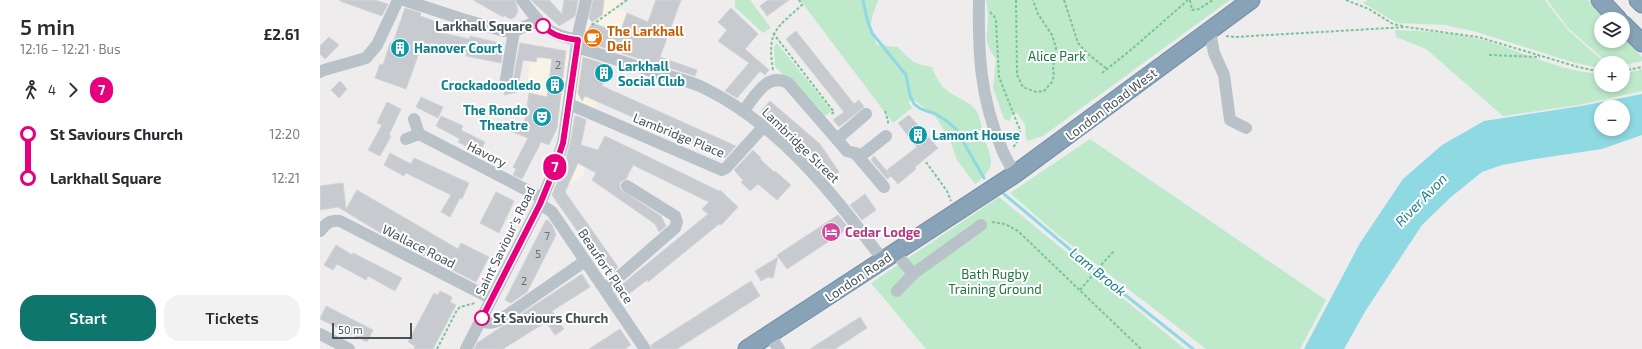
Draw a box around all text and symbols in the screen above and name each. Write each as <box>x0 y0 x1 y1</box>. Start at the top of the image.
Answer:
map controls <box>1594 12 1630 136</box>
button: layers <box>1594 12 1630 48</box>
text: 5 min <box>20 13 75 39</box>
place label: Larkhall Square <box>435 18 532 34</box>
marker: Larkhall Square <box>535 18 551 34</box>
place label: The Larkhall Deli <box>607 23 684 54</box>
text: £2.61 <box>264 25 300 43</box>
cafe icon: The Larkhall Deli <box>582 27 604 49</box>
building icon: Hanover Court <box>389 37 411 59</box>
place label: Hanover Court <box>414 40 503 56</box>
text: 12:16 – 12:21 · Bus <box>20 41 121 57</box>
park label: Alice Park <box>1028 48 1086 64</box>
button: + <box>1594 56 1630 92</box>
house number: 2 <box>555 58 561 71</box>
place label: Larkhall Social Club <box>618 58 685 89</box>
building icon: Larkhall Social Club <box>593 62 615 84</box>
street label: London Road West <box>1062 64 1160 144</box>
building icon: Crockadoodledo <box>544 74 566 96</box>
place label: Crockadoodledo <box>441 77 541 93</box>
icon: walk <box>20 79 42 101</box>
icon: forward <box>62 79 84 101</box>
text: 7 <box>98 81 105 98</box>
text: 4 <box>48 82 56 98</box>
button: − <box>1594 100 1630 136</box>
place label: The Rondo Theatre <box>463 102 528 133</box>
street label: Lambridge Street <box>759 104 843 186</box>
theatre icon: The Rondo Theatre <box>531 106 553 128</box>
street label: Lambridge Place <box>631 109 727 161</box>
building icon: Lamont House <box>907 124 929 146</box>
text: St Saviours Church <box>50 125 183 143</box>
text: 12:20 <box>269 126 300 142</box>
place label: Lamont House <box>932 127 1020 143</box>
street label: Havory <box>465 137 509 171</box>
line badge: 7 <box>542 154 568 180</box>
text: 7 <box>551 158 559 175</box>
text: Larkhall Square <box>50 169 162 187</box>
text: 12:21 <box>272 170 300 186</box>
water label: River Avon <box>1391 170 1450 230</box>
street label: Saint Saviour's Road <box>472 184 538 298</box>
street label: Wallace Road <box>380 221 458 271</box>
hotel icon: Cedar Lodge <box>820 221 842 243</box>
place label: Cedar Lodge <box>845 224 920 240</box>
street label: Beaufort Place <box>575 226 637 306</box>
house number: 7 <box>544 229 550 242</box>
water label: Lam Brook <box>1067 244 1130 300</box>
house number: 5 <box>535 247 541 260</box>
street label: London Road <box>822 249 894 305</box>
park label: Bath Rugby Training Ground <box>948 266 1042 297</box>
house number: 2 <box>521 274 527 287</box>
button: Start <box>20 295 156 341</box>
button: Tickets <box>164 295 300 341</box>
marker: St Saviours Church <box>474 310 490 326</box>
place label: St Saviours Church <box>493 310 609 326</box>
scale bar <box>332 321 412 340</box>
text: 50 m <box>338 323 363 336</box>

